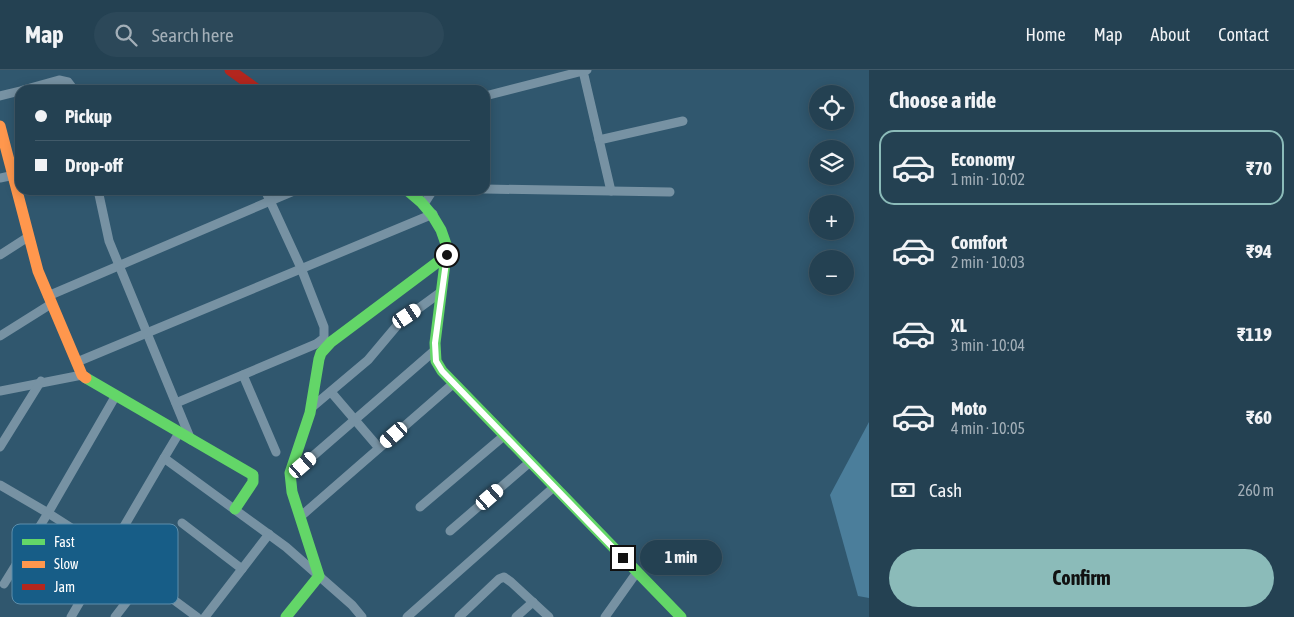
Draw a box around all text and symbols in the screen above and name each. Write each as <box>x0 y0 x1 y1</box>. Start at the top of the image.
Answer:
search box <box>94 12 444 57</box>
text: Map <box>25 21 64 48</box>
icon: search <box>112 21 140 49</box>
text: Search here <box>152 24 234 46</box>
text: Home <box>1026 24 1066 45</box>
text: Map <box>1094 24 1123 45</box>
text: About <box>1151 24 1190 45</box>
text: Contact <box>1218 24 1269 45</box>
map controls <box>809 85 854 295</box>
button: locate <box>809 85 854 130</box>
text: Choose a ride <box>889 87 996 113</box>
text: Pickup <box>65 105 112 127</box>
button: layers <box>809 140 854 185</box>
icon: car <box>891 145 936 190</box>
text: Economy <box>951 148 1015 170</box>
text: Drop-off <box>65 154 123 176</box>
text: ₹70 <box>1246 157 1272 179</box>
text: 1 min · 10:02 <box>951 170 1025 188</box>
button: + <box>809 195 854 240</box>
icon: car <box>891 228 936 273</box>
text: Comfort <box>951 231 1007 253</box>
text: ₹94 <box>1246 240 1272 262</box>
route start <box>436 244 458 266</box>
button: − <box>809 250 854 295</box>
text: 2 min · 10:03 <box>951 253 1025 271</box>
car <box>390 301 423 331</box>
icon: car <box>891 311 936 356</box>
text: XL <box>951 314 967 336</box>
text: ₹119 <box>1237 323 1272 345</box>
text: 3 min · 10:04 <box>951 336 1025 354</box>
icon: car <box>891 394 936 439</box>
text: Moto <box>951 397 987 419</box>
text: ₹60 <box>1246 406 1272 428</box>
car <box>377 419 410 451</box>
text: 4 min · 10:05 <box>951 419 1025 437</box>
car <box>286 449 319 481</box>
icon: cash <box>889 476 917 504</box>
text: Cash <box>929 479 962 501</box>
car <box>473 481 506 513</box>
text: 260 m <box>1238 481 1274 499</box>
legend <box>12 524 178 604</box>
text: Fast <box>54 534 75 550</box>
callout: 1 min <box>640 540 723 576</box>
route end <box>612 547 634 569</box>
text: 1 min <box>665 548 697 566</box>
button: Confirm <box>889 549 1274 607</box>
text: Slow <box>54 556 79 572</box>
text: Jam <box>54 579 75 595</box>

